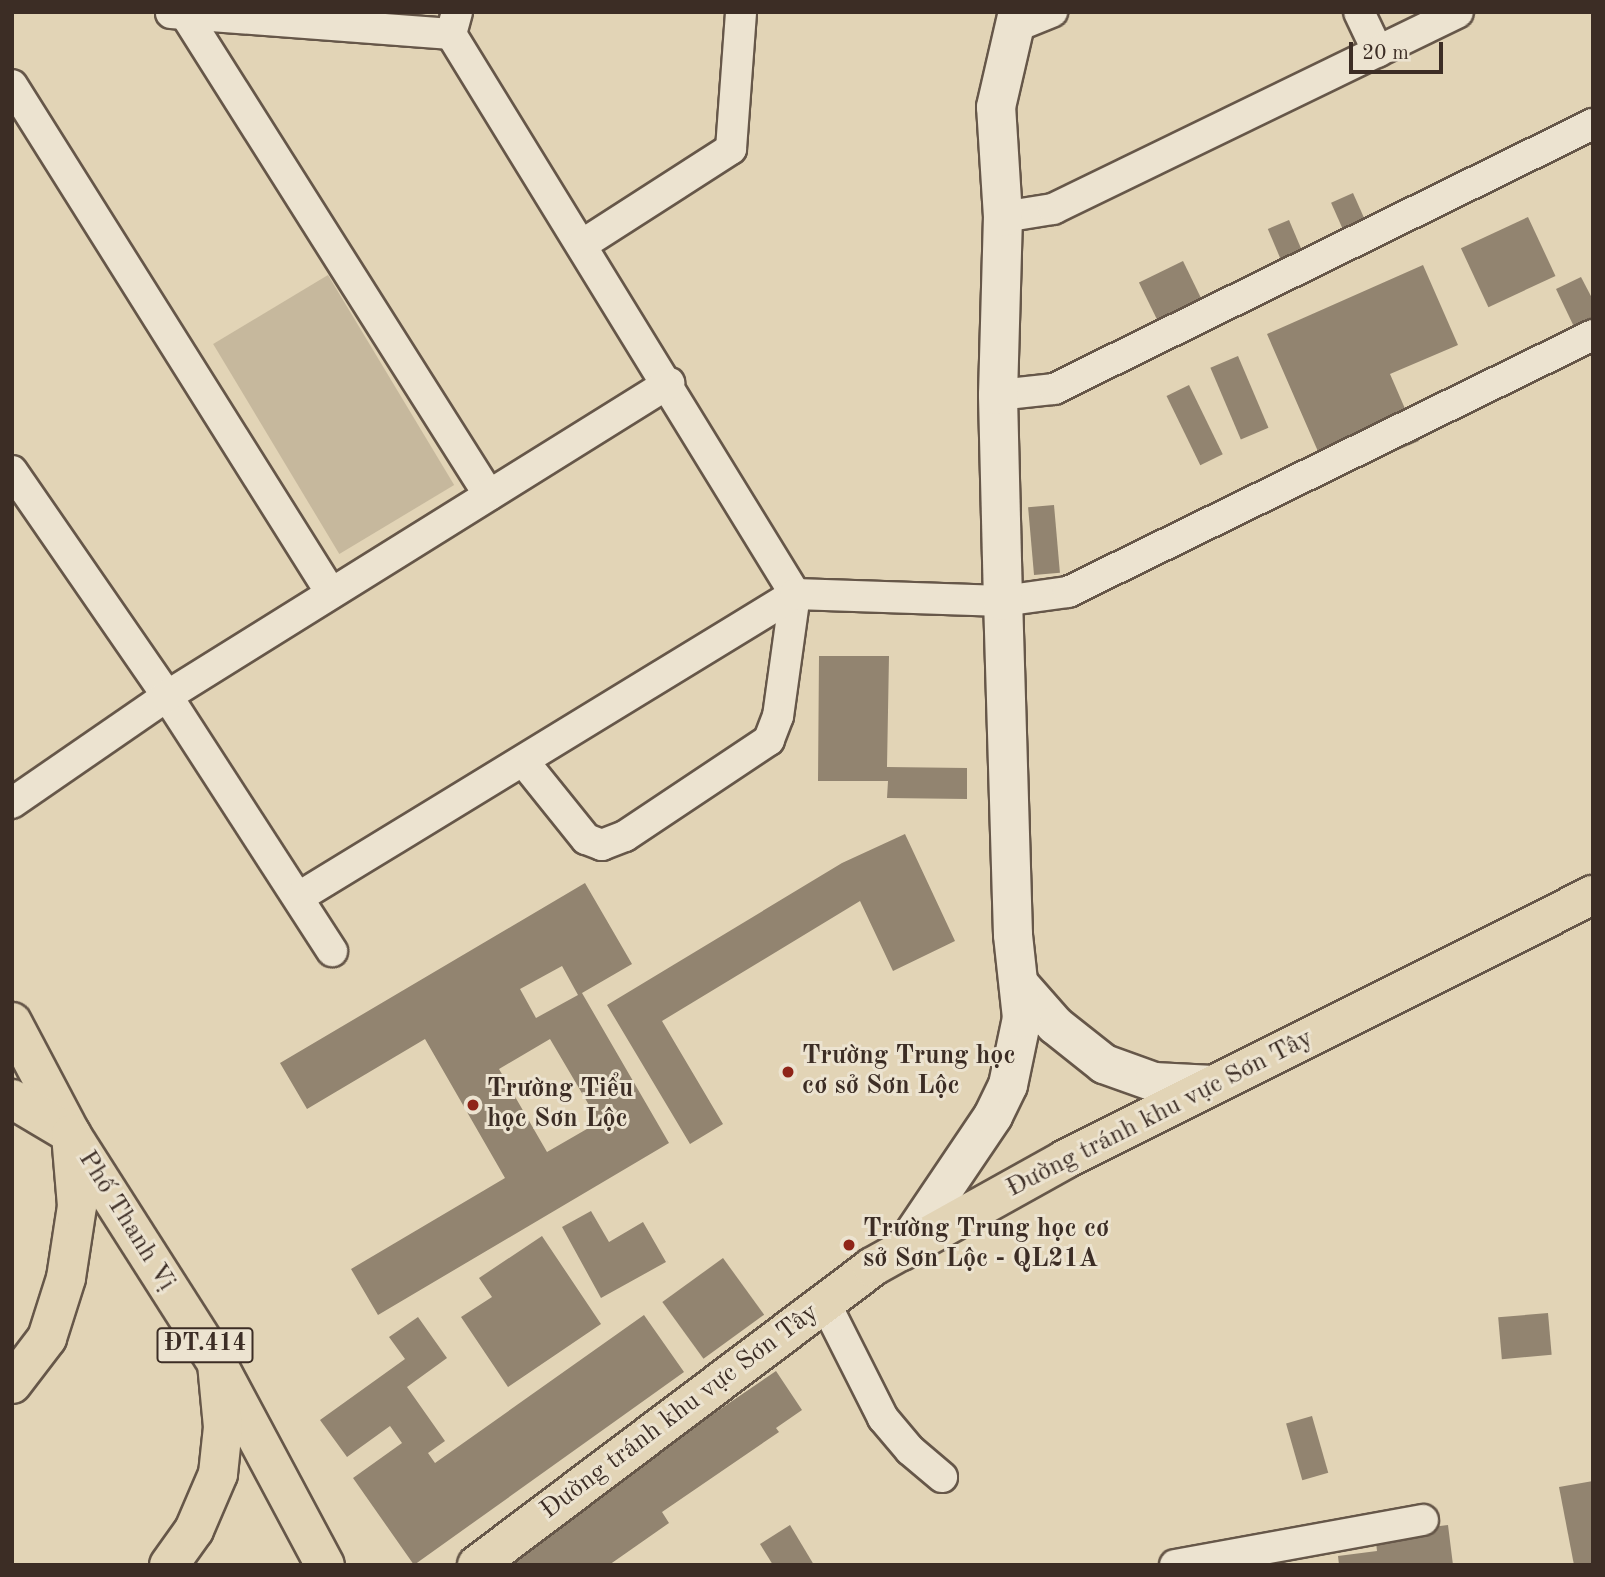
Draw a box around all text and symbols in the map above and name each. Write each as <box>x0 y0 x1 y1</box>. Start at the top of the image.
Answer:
scale bar <box>1353 28 1448 72</box>
text: 20 m <box>1362 43 1409 64</box>
street label: Đường tránh khu vực Sơn Tây <box>1002 1023 1318 1205</box>
place label: Trường Trung học cơ sở Sơn Lộc <box>802 1041 1016 1102</box>
marker: Trường Trung học cơ sở Sơn Lộc <box>780 1064 796 1080</box>
place label: Trường Tiểu học Sơn Lộc <box>487 1074 633 1136</box>
marker: Trường Tiểu học Sơn Lộc <box>465 1097 481 1113</box>
street label: Phố Thanh Vị <box>71 1145 181 1297</box>
place label: Trường Trung học cơ sở Sơn Lộc - QL21A <box>863 1214 1109 1276</box>
marker: Trường Trung học cơ sở Sơn Lộc - QL21A <box>841 1237 857 1253</box>
street label: Đường tránh khu vực Sơn Tây <box>535 1297 825 1527</box>
road number: ĐT.414 <box>156 1324 254 1366</box>

